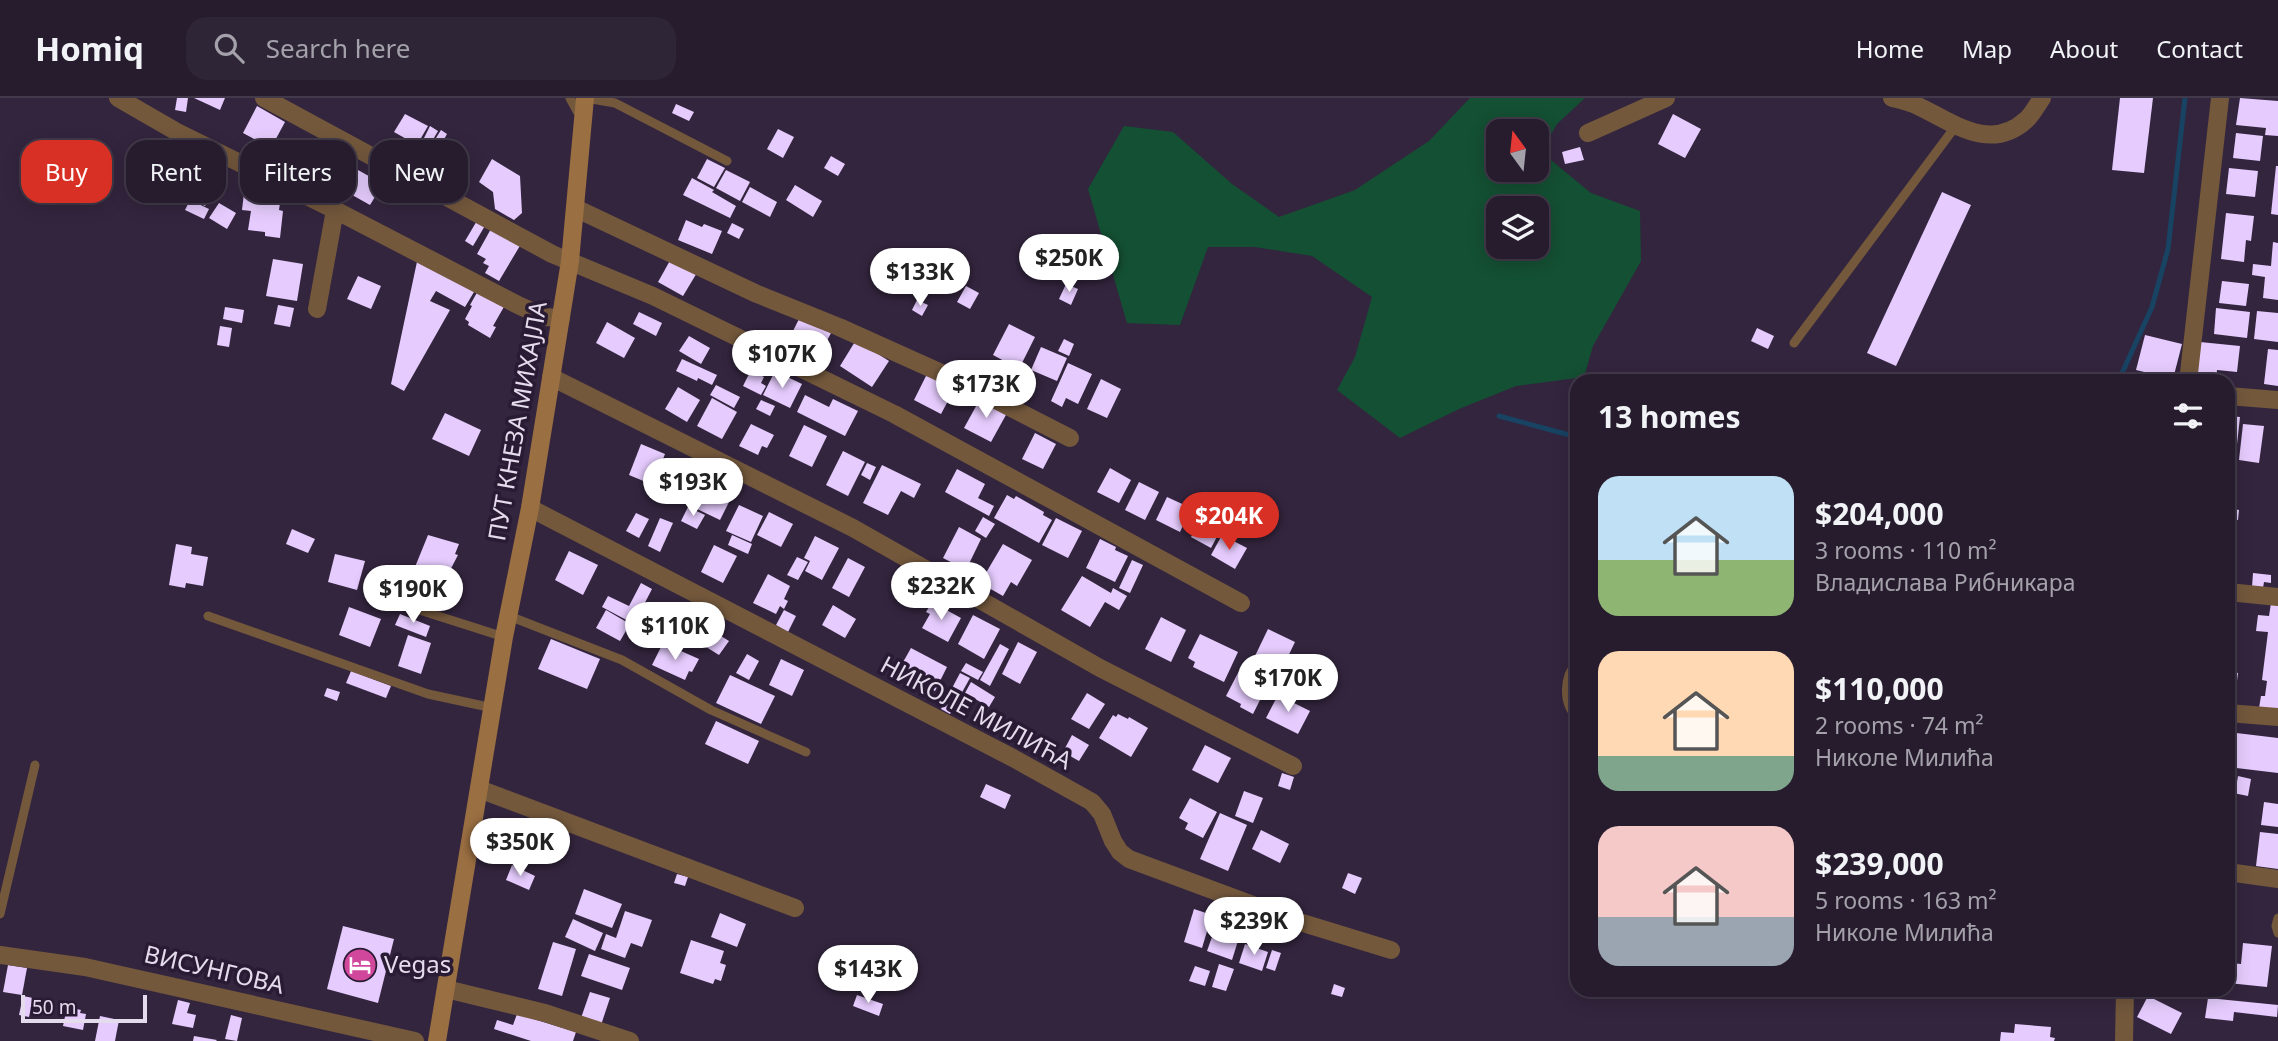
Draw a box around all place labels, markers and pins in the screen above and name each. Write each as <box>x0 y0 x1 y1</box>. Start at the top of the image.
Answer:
pin: $250K <box>1020 234 1118 294</box>
pin: $133K <box>871 248 969 308</box>
pin: $107K <box>733 330 831 390</box>
pin: $173K <box>937 360 1035 420</box>
pin: $193K <box>644 458 742 518</box>
pin: $204K <box>1180 492 1278 552</box>
pin: $232K <box>892 562 990 622</box>
pin: $190K <box>364 566 462 625</box>
pin: $110K <box>626 602 724 662</box>
pin: $170K <box>1239 654 1337 714</box>
pin: $350K <box>471 818 569 878</box>
pin: $239K <box>1205 898 1303 957</box>
hotel icon: Vegas <box>341 946 379 984</box>
pin: $143K <box>819 946 917 1005</box>
place label: Vegas <box>384 947 451 980</box>

